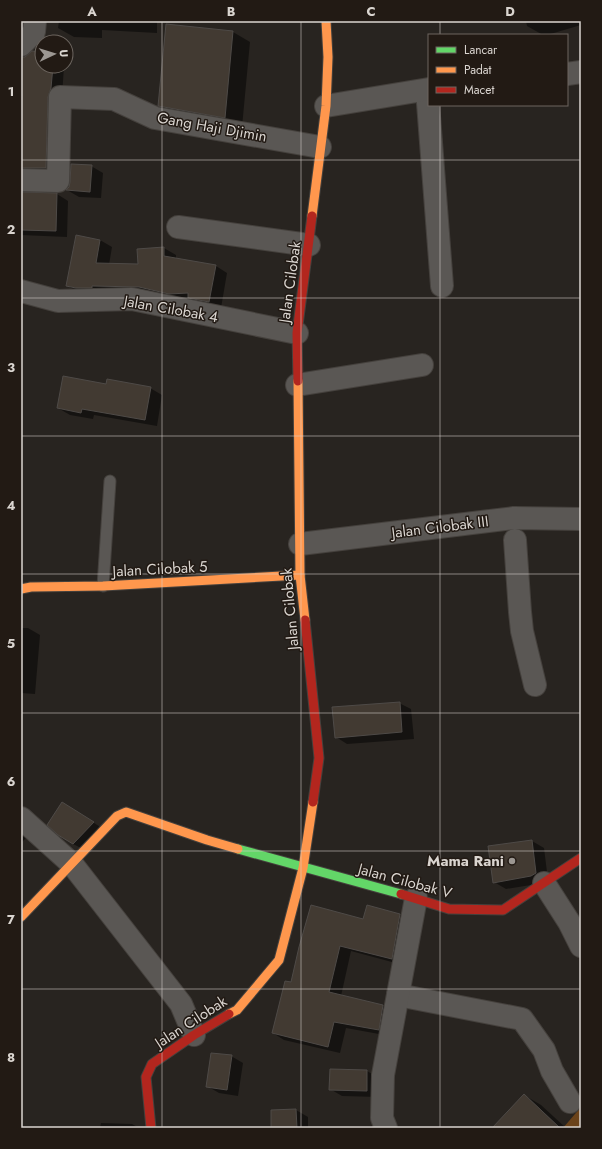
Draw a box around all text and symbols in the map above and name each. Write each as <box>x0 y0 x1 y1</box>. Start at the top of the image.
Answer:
text: A <box>86 2 97 21</box>
text: B <box>227 2 236 21</box>
text: C <box>366 2 376 21</box>
text: D <box>505 2 515 21</box>
north arrow <box>34 34 74 74</box>
legend <box>428 34 568 106</box>
text: Lancar <box>464 41 498 59</box>
text: U <box>56 49 72 58</box>
text: Padat <box>464 61 492 79</box>
text: Macet <box>464 81 494 99</box>
text: 1 <box>8 82 14 101</box>
street label: Gang Haji Djimin <box>155 107 269 147</box>
text: 2 <box>7 220 15 239</box>
street label: Jalan Cilobak <box>273 239 307 326</box>
street label: Jalan Cilobak 4 <box>120 290 220 328</box>
text: 3 <box>7 358 15 377</box>
text: 4 <box>6 496 16 515</box>
street label: Jalan Cilobak III <box>388 510 490 544</box>
street label: Jalan Cilobak 5 <box>110 556 208 583</box>
street label: Jalan Cilobak <box>275 567 305 653</box>
text: 5 <box>7 634 15 653</box>
text: 6 <box>7 772 16 791</box>
place label: Mama Rani <box>427 850 504 872</box>
marker: Mama Rani <box>507 856 517 866</box>
street label: Jalan Cilobak V <box>354 857 455 904</box>
text: 7 <box>7 910 15 929</box>
street label: Jalan Cilobak <box>149 990 232 1055</box>
text: 8 <box>7 1048 15 1067</box>

